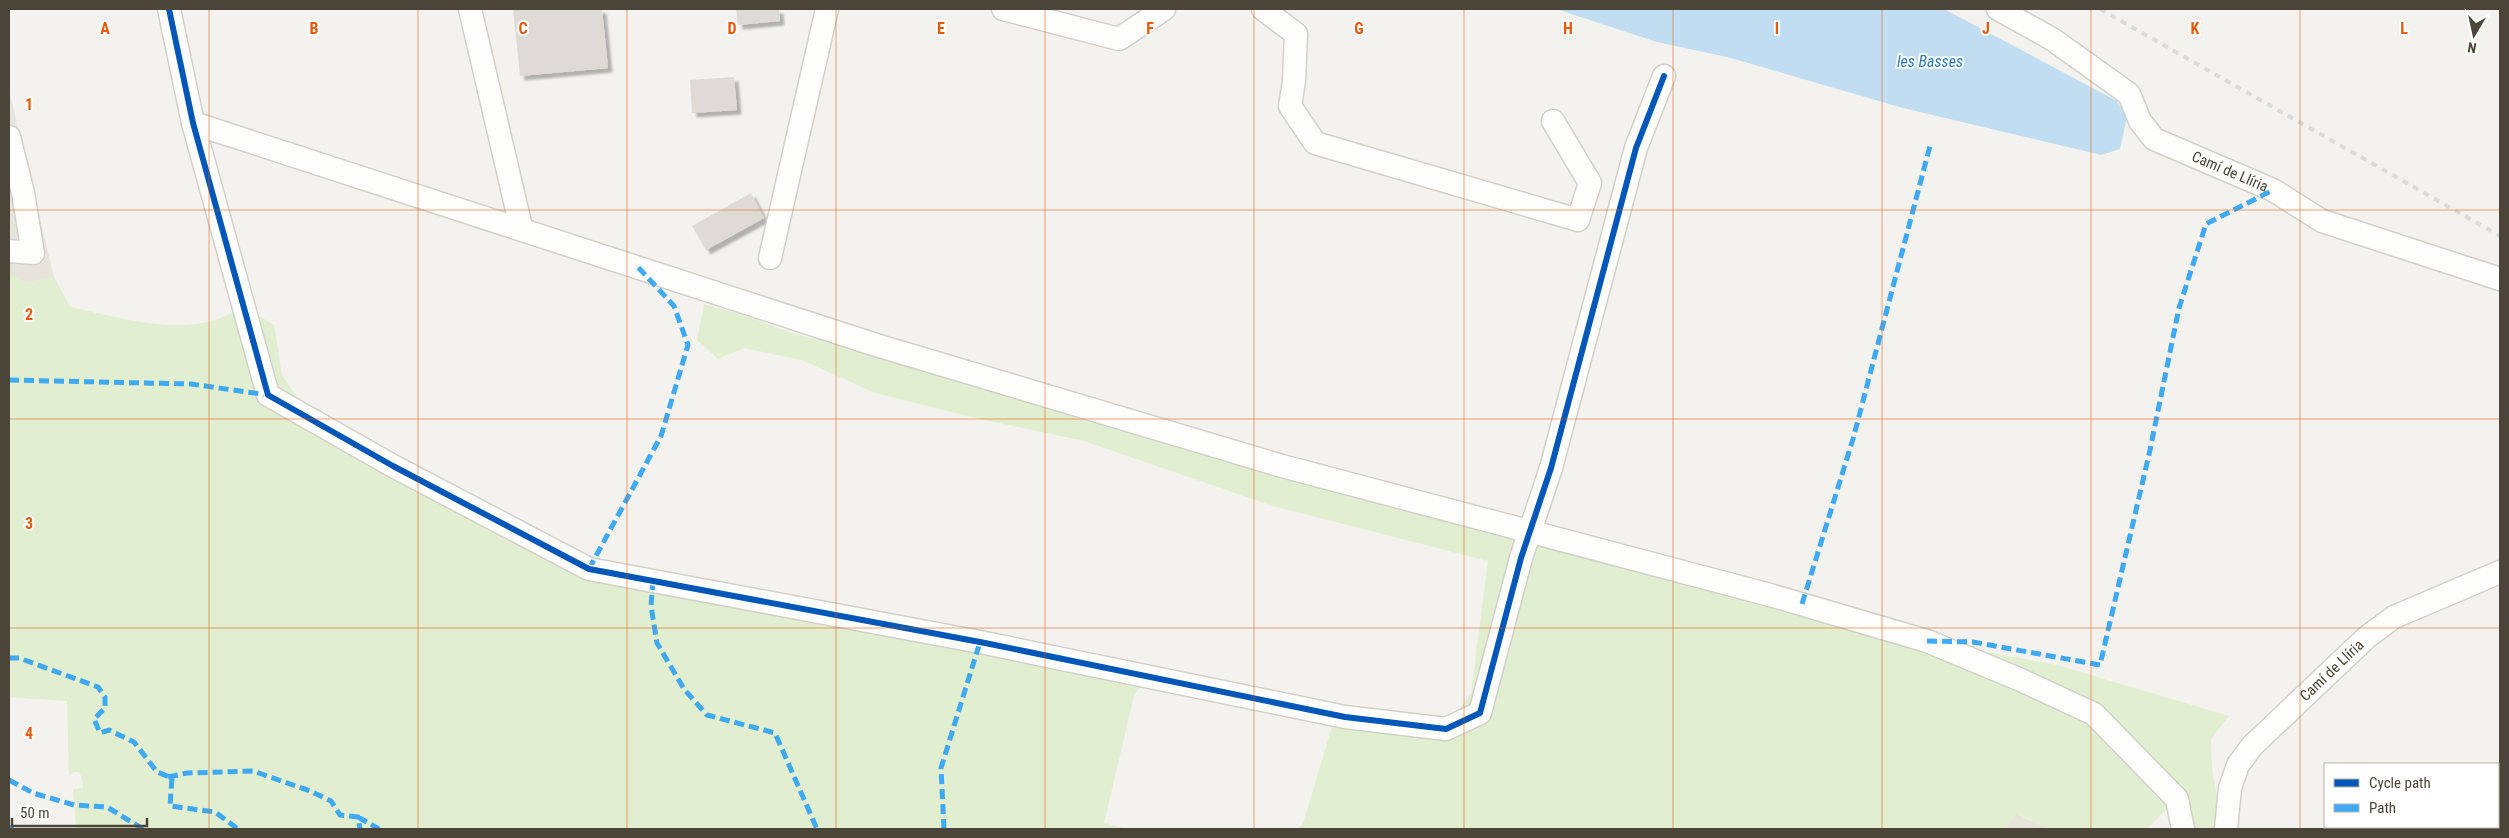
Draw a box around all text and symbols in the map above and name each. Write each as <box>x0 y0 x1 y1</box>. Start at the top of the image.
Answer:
north arrow <box>2449 10 2499 60</box>
text: A <box>100 19 110 38</box>
text: B <box>310 19 319 38</box>
text: C <box>518 19 528 38</box>
text: D <box>727 19 737 38</box>
text: E <box>937 19 945 38</box>
text: F <box>1146 19 1154 38</box>
text: G <box>1354 19 1364 38</box>
text: H <box>1563 19 1573 38</box>
text: I <box>1775 19 1779 38</box>
text: J <box>1982 19 1990 38</box>
text: K <box>2191 19 2200 38</box>
text: L <box>2400 19 2408 38</box>
text: N <box>2466 39 2477 56</box>
water label: les Basses <box>1897 52 1963 71</box>
text: 1 <box>25 95 33 114</box>
street label: Camí de Llíria <box>2189 147 2271 196</box>
text: 2 <box>25 305 33 324</box>
text: 3 <box>25 514 33 533</box>
street label: Camí de Llíria <box>2296 636 2367 705</box>
text: 4 <box>25 724 33 743</box>
legend <box>2324 763 2499 828</box>
text: Cycle path <box>2369 774 2431 792</box>
scale bar <box>12 796 148 828</box>
text: Path <box>2369 799 2396 817</box>
text: 50 m <box>20 804 50 822</box>

